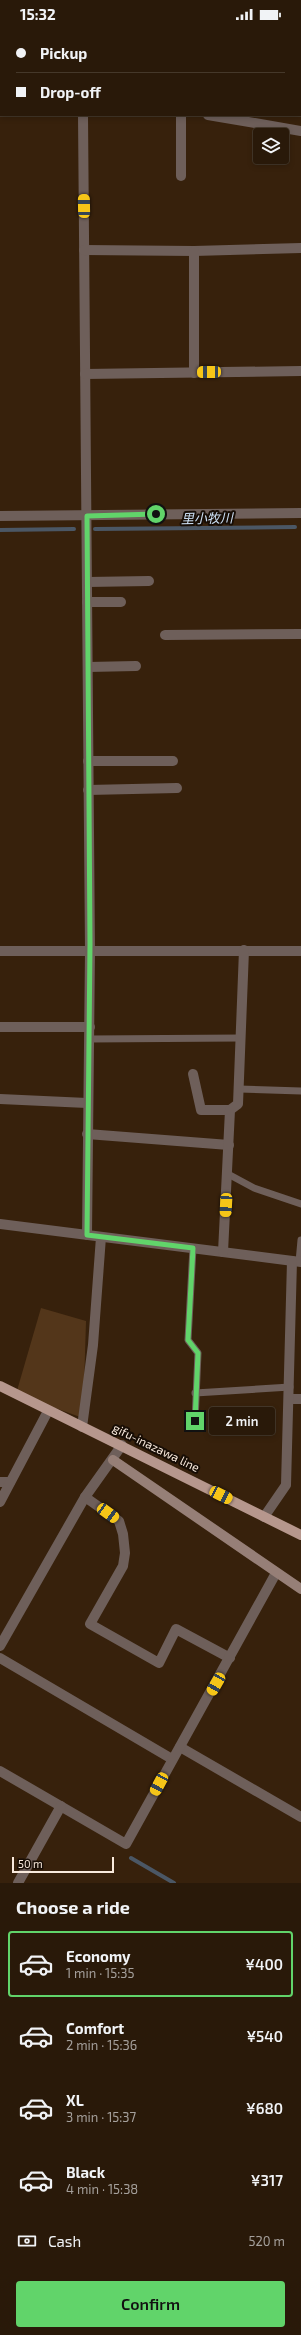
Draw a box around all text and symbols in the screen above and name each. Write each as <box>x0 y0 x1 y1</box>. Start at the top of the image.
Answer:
text: 15:32 <box>20 5 56 23</box>
text: Pickup <box>40 44 87 62</box>
text: Drop-off <box>40 83 101 101</box>
map controls <box>253 128 289 164</box>
button: layers <box>253 128 289 164</box>
car <box>78 194 90 218</box>
car <box>197 366 221 378</box>
route start <box>147 505 165 523</box>
water label: 里小牧川 <box>181 510 235 526</box>
car <box>219 1193 233 1217</box>
callout: 2 min <box>209 1407 275 1435</box>
route end <box>186 1412 204 1430</box>
text: 2 min <box>226 1413 258 1429</box>
street label: gifu-inazawa line <box>111 1420 202 1474</box>
car <box>208 1484 234 1506</box>
car <box>95 1501 121 1525</box>
car <box>205 1671 227 1697</box>
car <box>148 1771 170 1797</box>
scale bar <box>12 1855 114 1874</box>
text: 50 m <box>18 1857 43 1870</box>
text: Choose a ride <box>16 1896 130 1918</box>
icon: car <box>18 1946 54 1982</box>
text: Economy <box>66 1947 131 1965</box>
text: ¥400 <box>245 1955 283 1973</box>
text: 1 min · 15:35 <box>66 1965 135 1981</box>
icon: car <box>18 2018 54 2054</box>
text: Comfort <box>66 2019 124 2037</box>
text: ¥540 <box>246 2027 283 2045</box>
text: 2 min · 15:36 <box>66 2037 137 2053</box>
icon: car <box>18 2090 54 2126</box>
text: XL <box>66 2091 84 2109</box>
text: ¥680 <box>246 2099 283 2117</box>
text: 3 min · 15:37 <box>66 2109 136 2125</box>
icon: car <box>18 2162 54 2198</box>
text: Black <box>66 2163 105 2181</box>
text: ¥317 <box>251 2171 283 2189</box>
text: 4 min · 15:38 <box>66 2181 138 2197</box>
icon: cash <box>16 2230 38 2252</box>
text: Cash <box>48 2232 81 2250</box>
text: 520 m <box>249 2233 285 2249</box>
button: Confirm <box>16 2281 285 2327</box>

